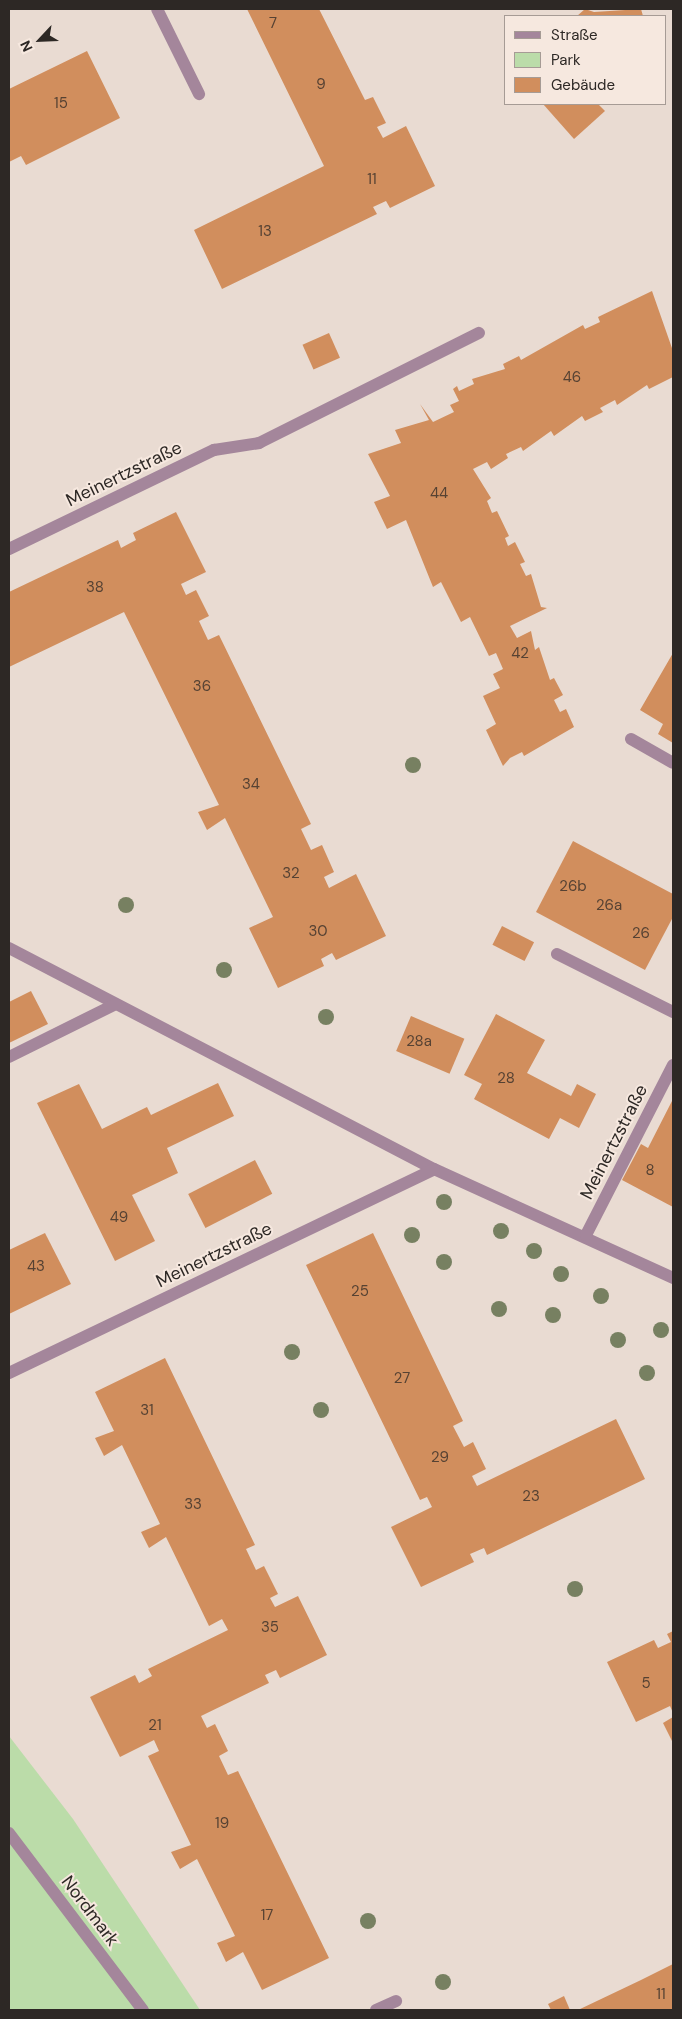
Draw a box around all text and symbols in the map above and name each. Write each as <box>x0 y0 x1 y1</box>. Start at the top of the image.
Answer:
north arrow <box>15 15 65 65</box>
house number: 7 <box>269 15 277 33</box>
legend <box>504 15 667 105</box>
text: Straße <box>551 25 598 45</box>
text: N <box>16 38 37 55</box>
text: Park <box>551 50 581 70</box>
text: Gebäude <box>551 75 615 95</box>
house number: 9 <box>316 76 326 94</box>
house number: 15 <box>54 95 68 113</box>
house number: 11 <box>367 171 377 189</box>
house number: 13 <box>258 223 272 241</box>
house number: 46 <box>563 369 581 387</box>
street label: Meinertzstraße <box>63 437 185 511</box>
house number: 44 <box>430 485 448 503</box>
house number: 38 <box>86 579 104 597</box>
house number: 42 <box>511 645 529 663</box>
house number: 36 <box>193 678 211 696</box>
house number: 34 <box>242 776 260 794</box>
house number: 32 <box>282 865 300 883</box>
house number: 26b <box>559 878 587 896</box>
house number: 26a <box>596 897 622 915</box>
house number: 30 <box>308 923 328 941</box>
house number: 26 <box>632 925 650 943</box>
house number: 28a <box>406 1033 432 1051</box>
house number: 28 <box>497 1070 515 1088</box>
street label: Meinertzstraße <box>576 1081 652 1203</box>
house number: 8 <box>645 1162 655 1180</box>
house number: 49 <box>110 1209 128 1227</box>
street label: Meinertzstraße <box>153 1218 275 1292</box>
house number: 43 <box>27 1258 45 1276</box>
house number: 25 <box>351 1283 369 1301</box>
house number: 27 <box>394 1370 410 1388</box>
house number: 31 <box>140 1402 154 1420</box>
house number: 29 <box>431 1449 449 1467</box>
house number: 23 <box>522 1488 540 1506</box>
house number: 33 <box>184 1496 202 1514</box>
house number: 35 <box>261 1619 279 1637</box>
house number: 5 <box>641 1675 651 1693</box>
house number: 21 <box>148 1717 162 1735</box>
house number: 19 <box>215 1815 229 1833</box>
street label: Nordmark <box>57 1872 123 1950</box>
house number: 17 <box>261 1907 273 1925</box>
house number: 11 <box>656 1986 666 2004</box>

